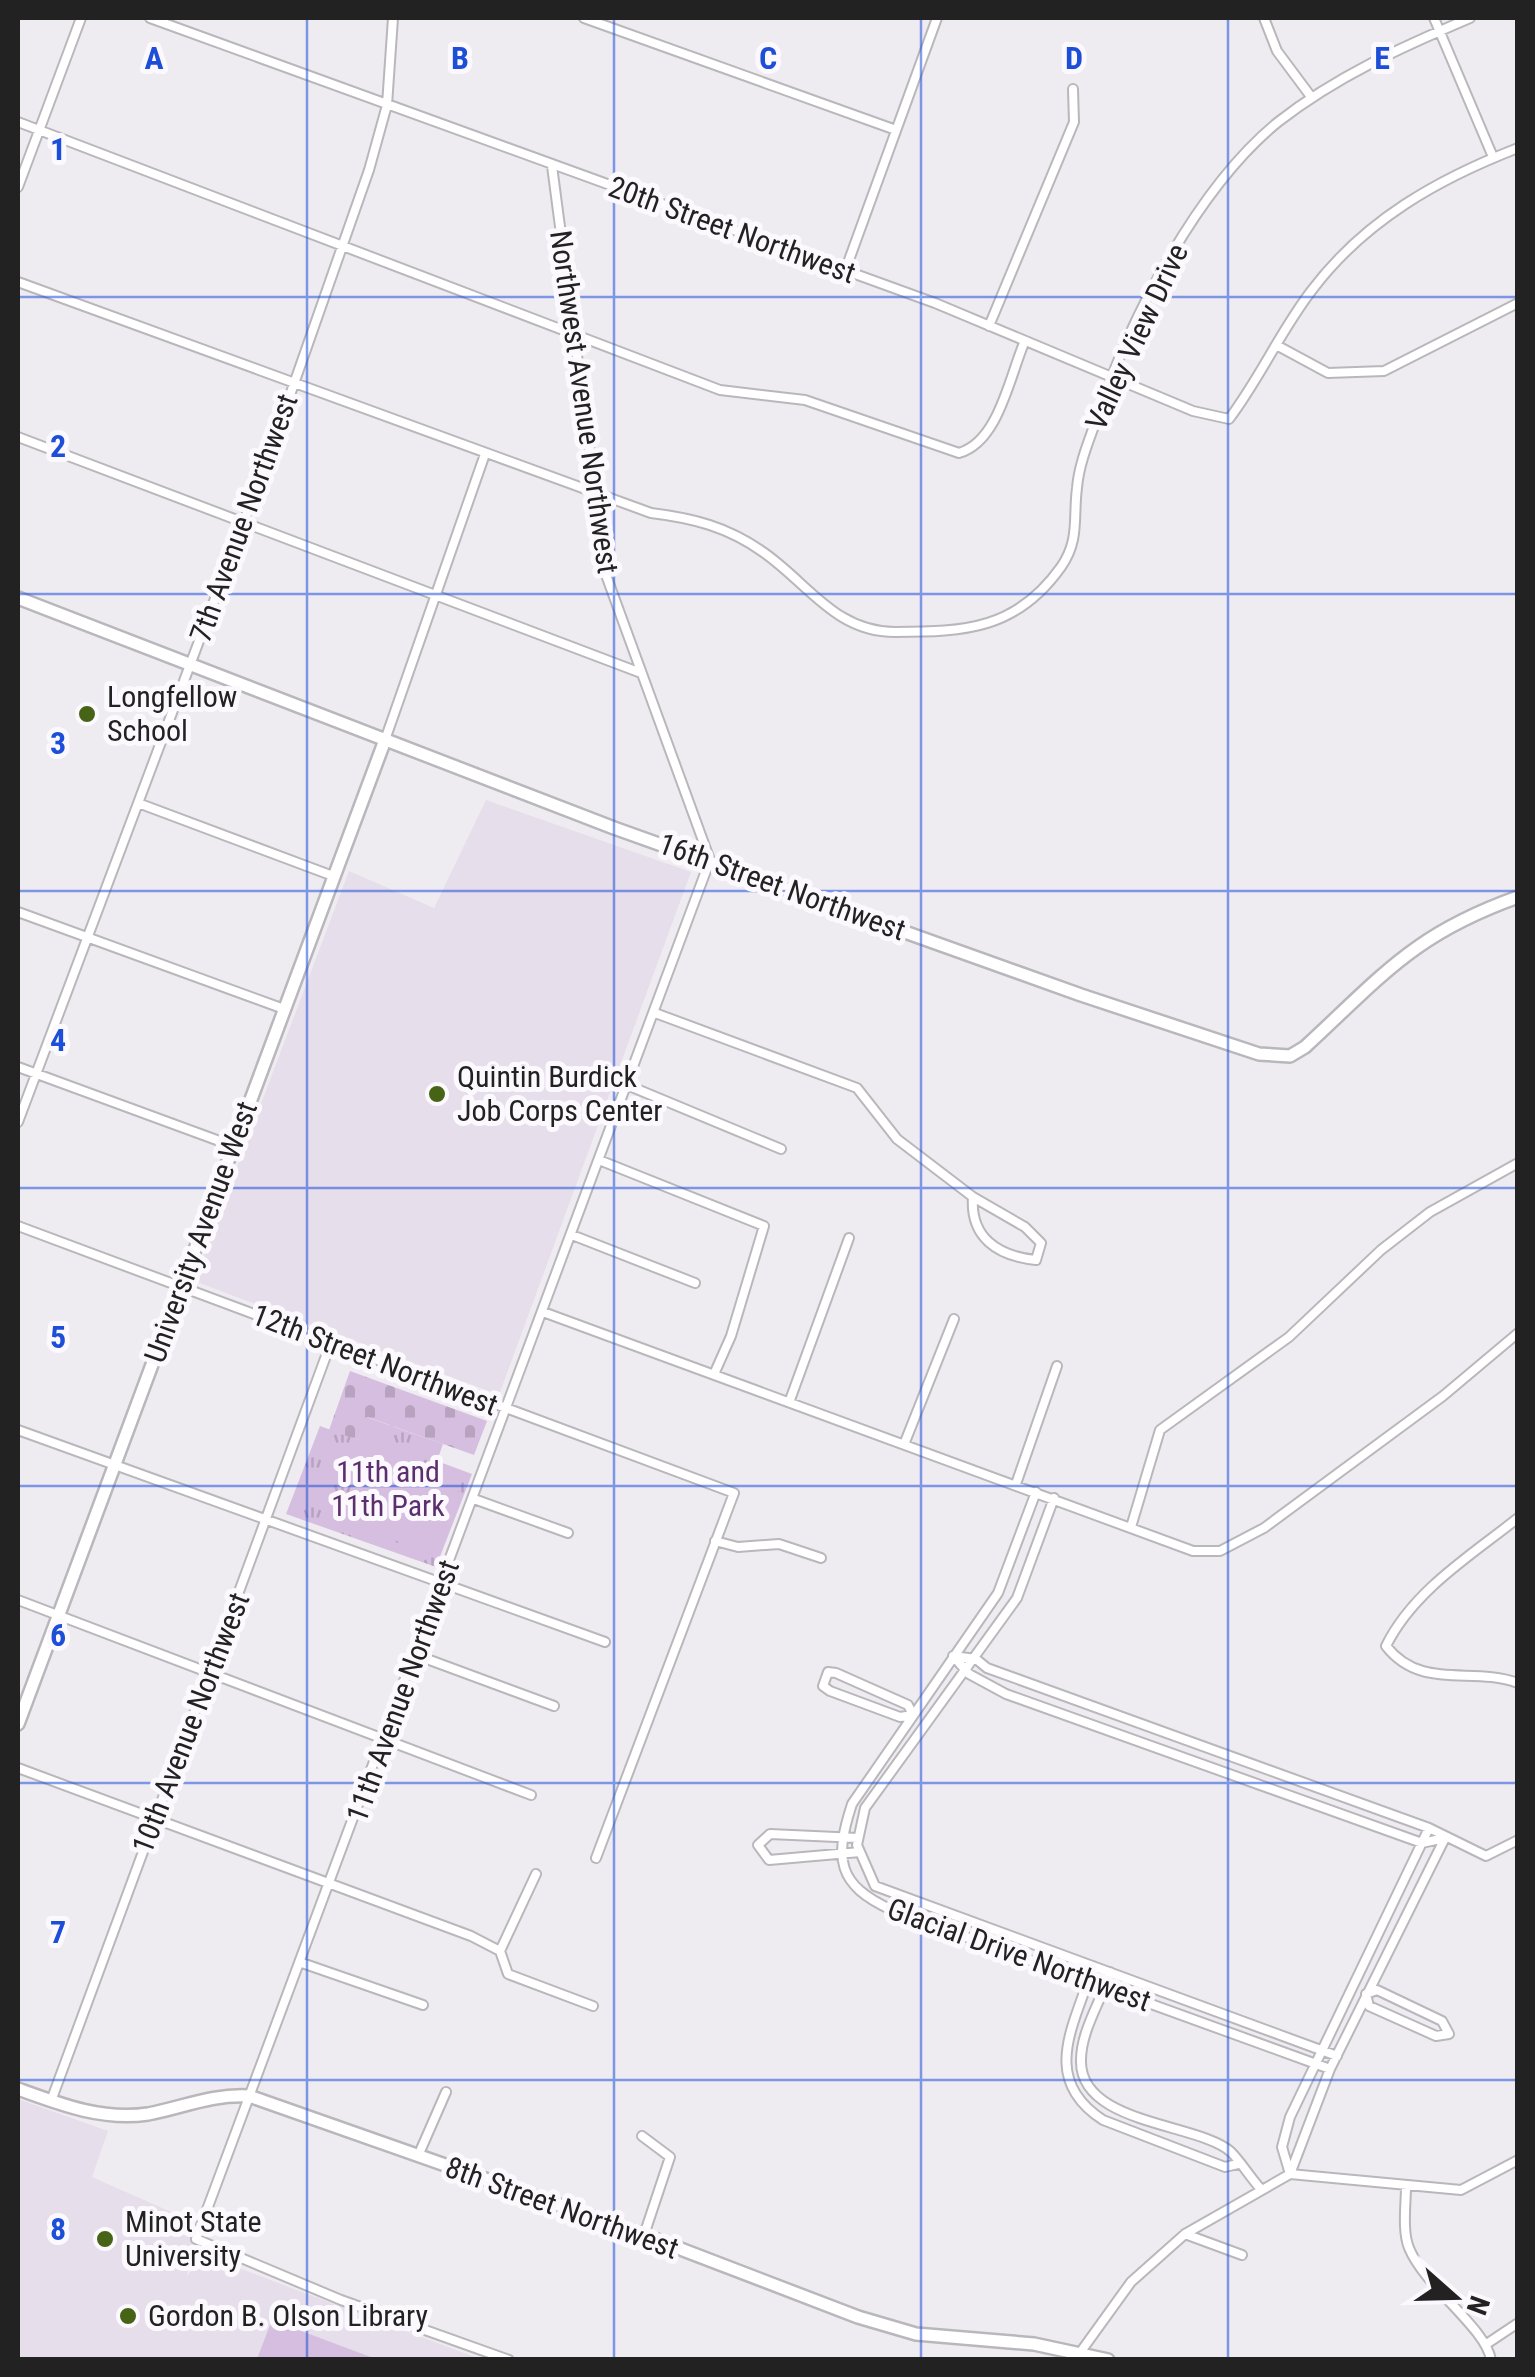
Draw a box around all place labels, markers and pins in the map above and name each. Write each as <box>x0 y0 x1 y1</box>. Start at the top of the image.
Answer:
place label: Longfellow School <box>107 679 237 748</box>
marker: Longfellow School <box>76 703 98 725</box>
place label: Quintin Burdick Job Corps Center <box>457 1059 663 1128</box>
marker: Quintin Burdick Job Corps Center <box>426 1083 448 1105</box>
place label: Minot State University <box>125 2204 262 2273</box>
marker: Minot State University <box>94 2228 116 2250</box>
place label: Gordon B. Olson Library <box>148 2298 428 2333</box>
marker: Gordon B. Olson Library <box>117 2305 139 2327</box>

